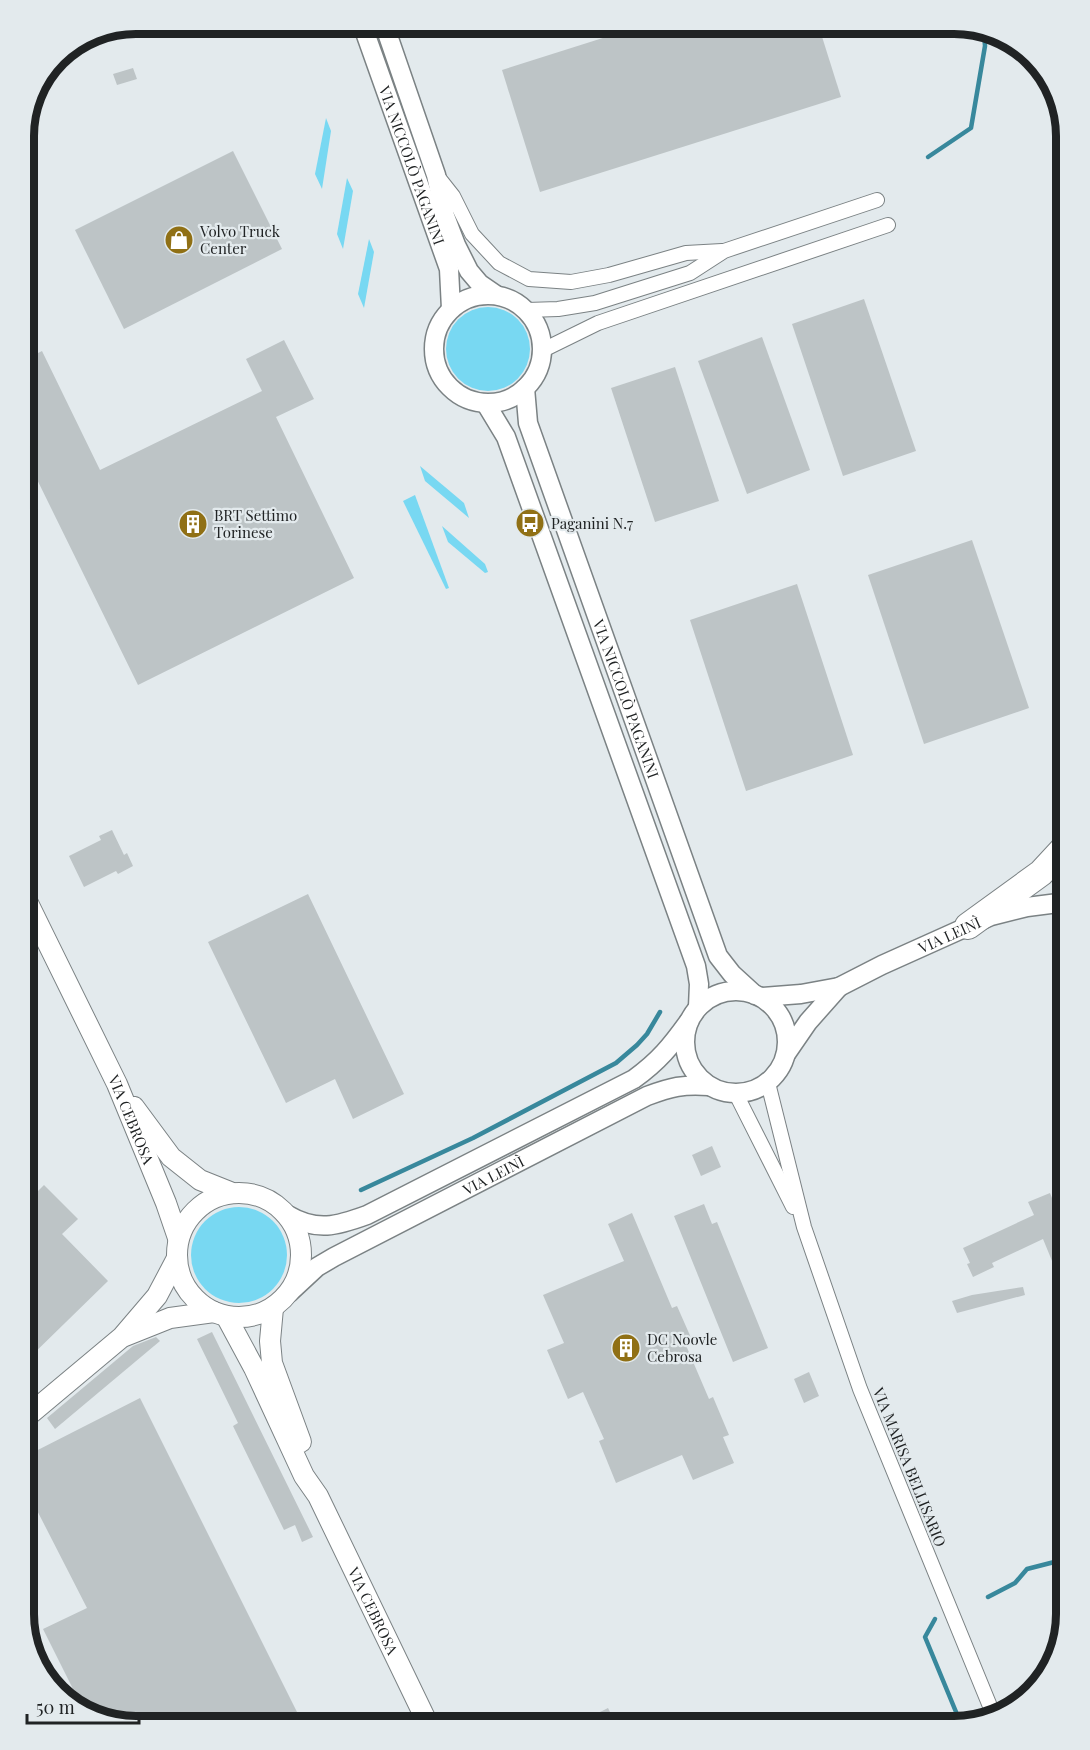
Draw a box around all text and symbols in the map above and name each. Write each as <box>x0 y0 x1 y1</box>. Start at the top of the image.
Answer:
street label: VIA NICCOLÒ PAGANINI <box>374 82 450 247</box>
place label: Volvo Truck Center <box>199 221 281 258</box>
shop icon: Volvo Truck Center <box>163 224 195 256</box>
place label: BRT Settimo Torinese <box>214 505 297 542</box>
bus stop icon: Paganini N.7 <box>514 507 546 539</box>
building icon: BRT Settimo Torinese <box>177 508 209 540</box>
place label: Paganini N.7 <box>551 513 633 533</box>
street label: VIA NICCOLÒ PAGANINI <box>589 616 664 781</box>
street label: VIA LEINÌ <box>914 912 984 958</box>
street label: VIA CEBROSA <box>104 1071 159 1168</box>
street label: VIA LEINÌ <box>458 1151 527 1200</box>
place label: DC Noovle Cebrosa <box>647 1329 717 1366</box>
building icon: DC Noovle Cebrosa <box>610 1332 642 1364</box>
street label: VIA MARISA BELLISARIO <box>869 1384 951 1550</box>
street label: VIA CEBROSA <box>343 1563 403 1658</box>
scale bar <box>27 1687 140 1725</box>
text: 50 m <box>36 1695 75 1719</box>

